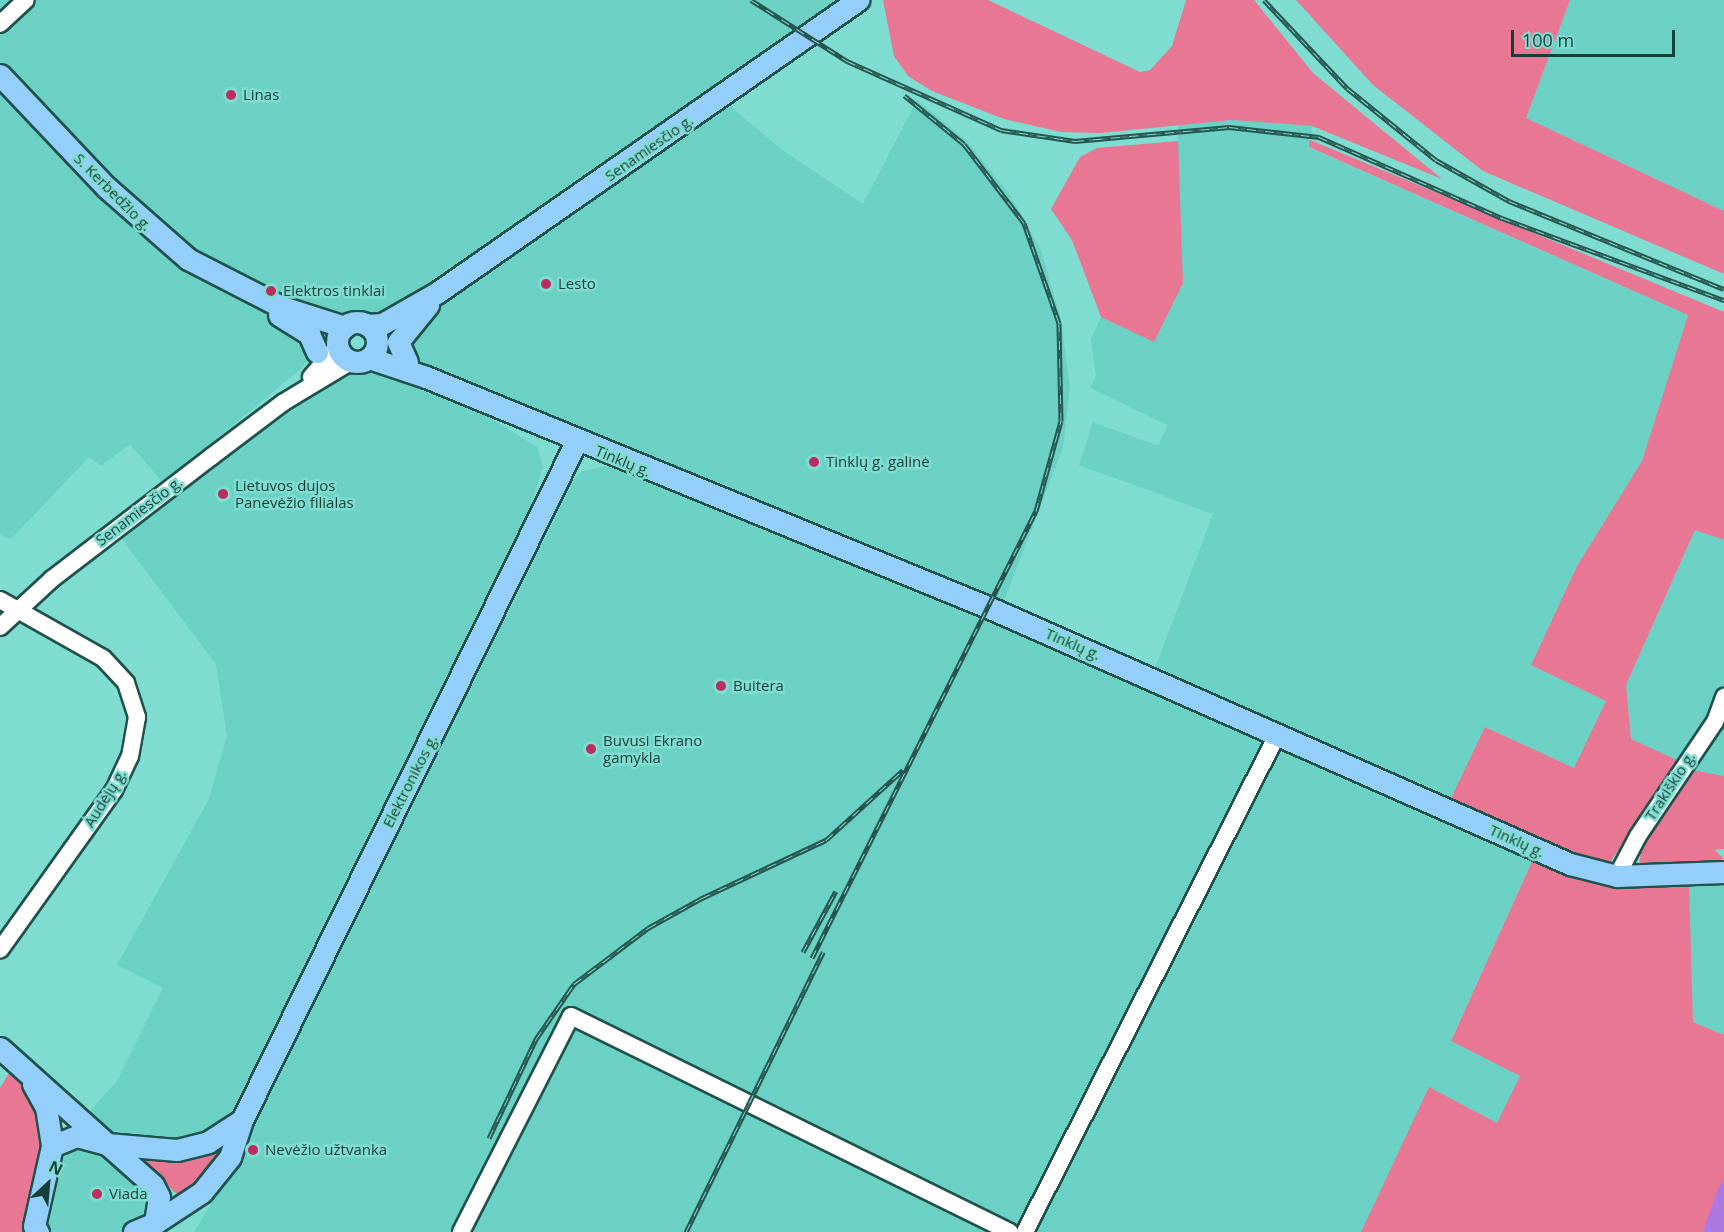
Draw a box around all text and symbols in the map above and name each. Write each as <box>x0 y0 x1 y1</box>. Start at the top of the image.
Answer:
scale bar <box>1514 18 1678 56</box>
text: 100 m <box>1522 28 1574 52</box>
place label: Linas <box>243 86 279 104</box>
marker: Linas <box>224 88 238 102</box>
street label: Senamiesčio g. <box>601 111 697 185</box>
street label: S. Kerbedžio g. <box>70 149 156 235</box>
place label: Lesto <box>558 275 596 293</box>
marker: Lesto <box>539 277 553 291</box>
place label: Elektros tinklai <box>283 282 385 300</box>
marker: Elektros tinklai <box>264 284 278 298</box>
street label: Tinklų g. <box>593 442 653 480</box>
place label: Tinklų g. galinė <box>826 453 930 471</box>
marker: Tinklų g. galinė <box>807 455 821 469</box>
street label: Senamiesčio g. <box>92 473 186 549</box>
place label: Lietuvos dujos Panevėžio filialas <box>235 476 354 511</box>
marker: Lietuvos dujos Panevėžio filialas <box>216 487 230 501</box>
street label: Tinklų g. <box>1043 624 1103 664</box>
place label: Buitera <box>733 677 784 695</box>
marker: Buitera <box>714 679 728 693</box>
street label: Elektronikos g. <box>379 731 441 831</box>
place label: Buvusi Ekrano gamykla <box>603 731 702 766</box>
marker: Buvusi Ekrano gamykla <box>584 742 598 756</box>
street label: Trakiškio g. <box>1641 748 1699 824</box>
street label: Audėjų g. <box>80 766 130 830</box>
street label: Tinklų g. <box>1487 821 1547 861</box>
place label: Nevėžio užtvanka <box>265 1141 387 1159</box>
marker: Nevėžio užtvanka <box>246 1143 260 1157</box>
north arrow <box>18 1154 78 1214</box>
text: N <box>45 1155 67 1181</box>
place label: Viada <box>109 1185 148 1203</box>
marker: Viada <box>90 1187 104 1201</box>

